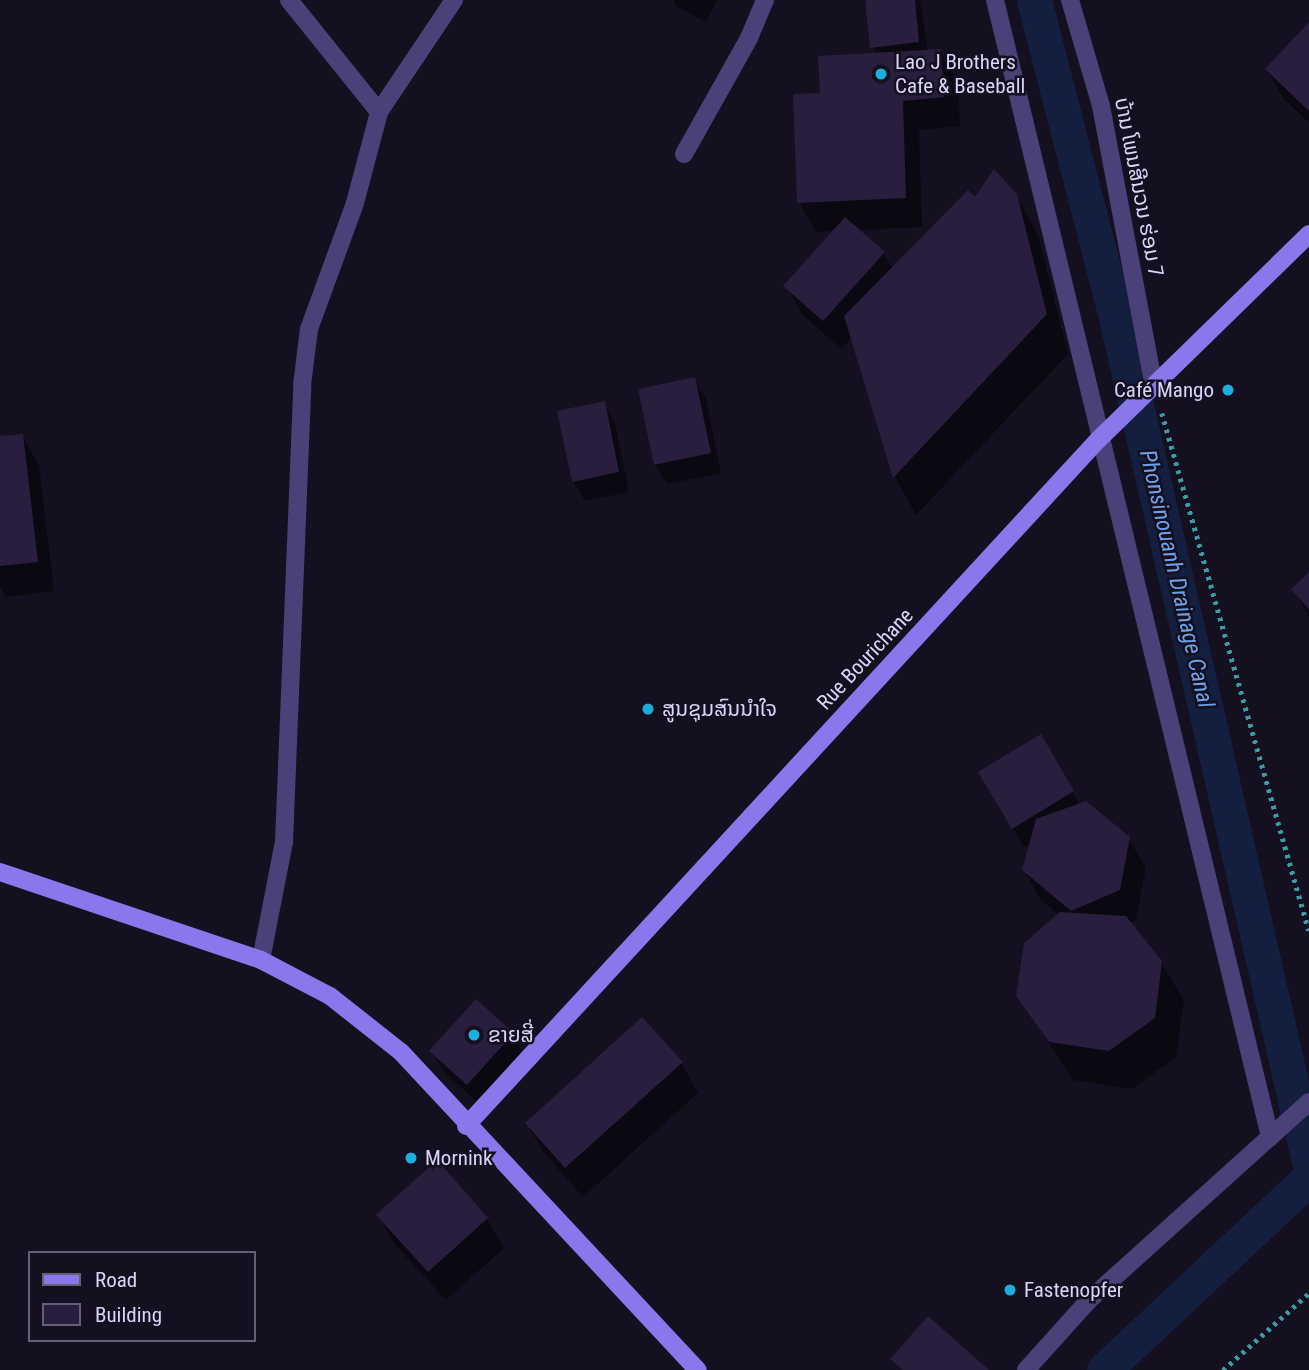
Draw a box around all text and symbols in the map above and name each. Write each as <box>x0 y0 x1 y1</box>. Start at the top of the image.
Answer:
place label: Lao J Brothers Cafe & Baseball <box>895 49 1025 99</box>
marker: Lao J Brothers Cafe & Baseball <box>873 66 889 82</box>
street label: ບ້ານ ໂພນສີນວນ ຮ່ອມ 7 <box>1109 95 1169 279</box>
place label: Café Mango <box>1114 377 1214 403</box>
marker: Café Mango <box>1220 382 1236 398</box>
water label: Phonsinouanh Drainage Canal <box>1133 447 1219 711</box>
street label: Rue Bourichane <box>812 603 918 715</box>
place label: ສູນຊຸມສົນນຳໃຈ <box>662 696 777 722</box>
marker: ສູນຊຸມສົນນຳໃຈ <box>640 701 656 717</box>
place label: ຂາຍສີ່ <box>488 1022 534 1048</box>
marker: ຂາຍສີ່ <box>466 1027 482 1043</box>
place label: Mornink <box>425 1145 492 1171</box>
marker: Mornink <box>403 1150 419 1166</box>
legend <box>28 1251 256 1342</box>
text: Road <box>95 1268 137 1292</box>
place label: Fastenopfer <box>1024 1277 1123 1303</box>
marker: Fastenopfer <box>1002 1282 1018 1298</box>
text: Building <box>95 1303 162 1327</box>

